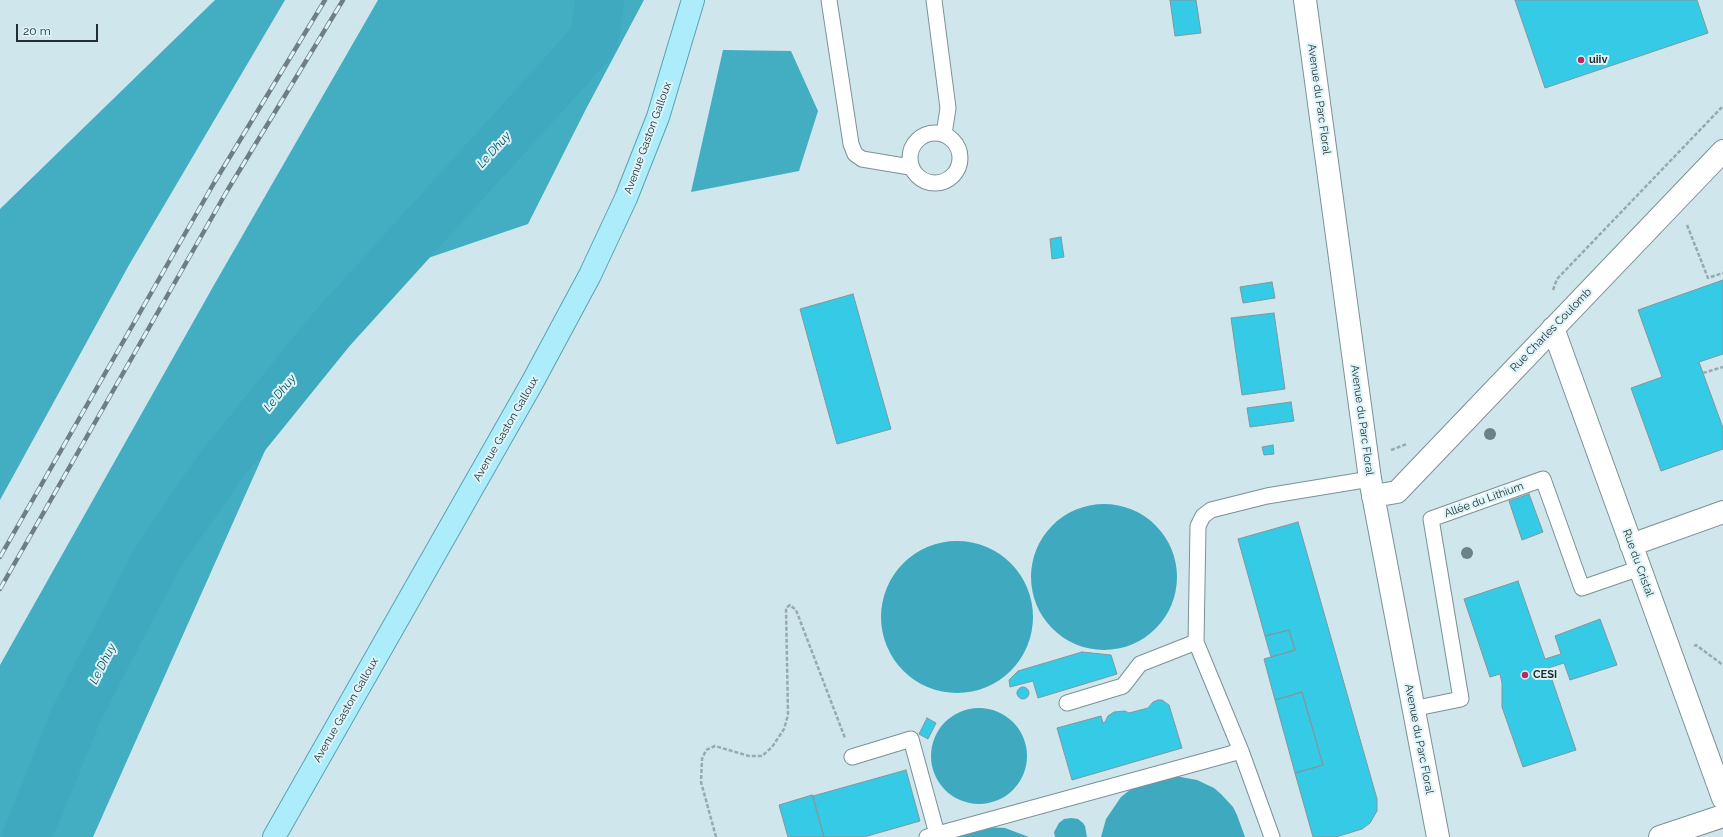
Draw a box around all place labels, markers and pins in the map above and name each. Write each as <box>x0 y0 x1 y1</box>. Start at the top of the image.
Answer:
place label: uiiv <box>1589 53 1607 67</box>
marker: uiiv <box>1576 55 1586 65</box>
place label: CESI <box>1533 668 1557 682</box>
marker: CESI <box>1520 670 1530 680</box>

